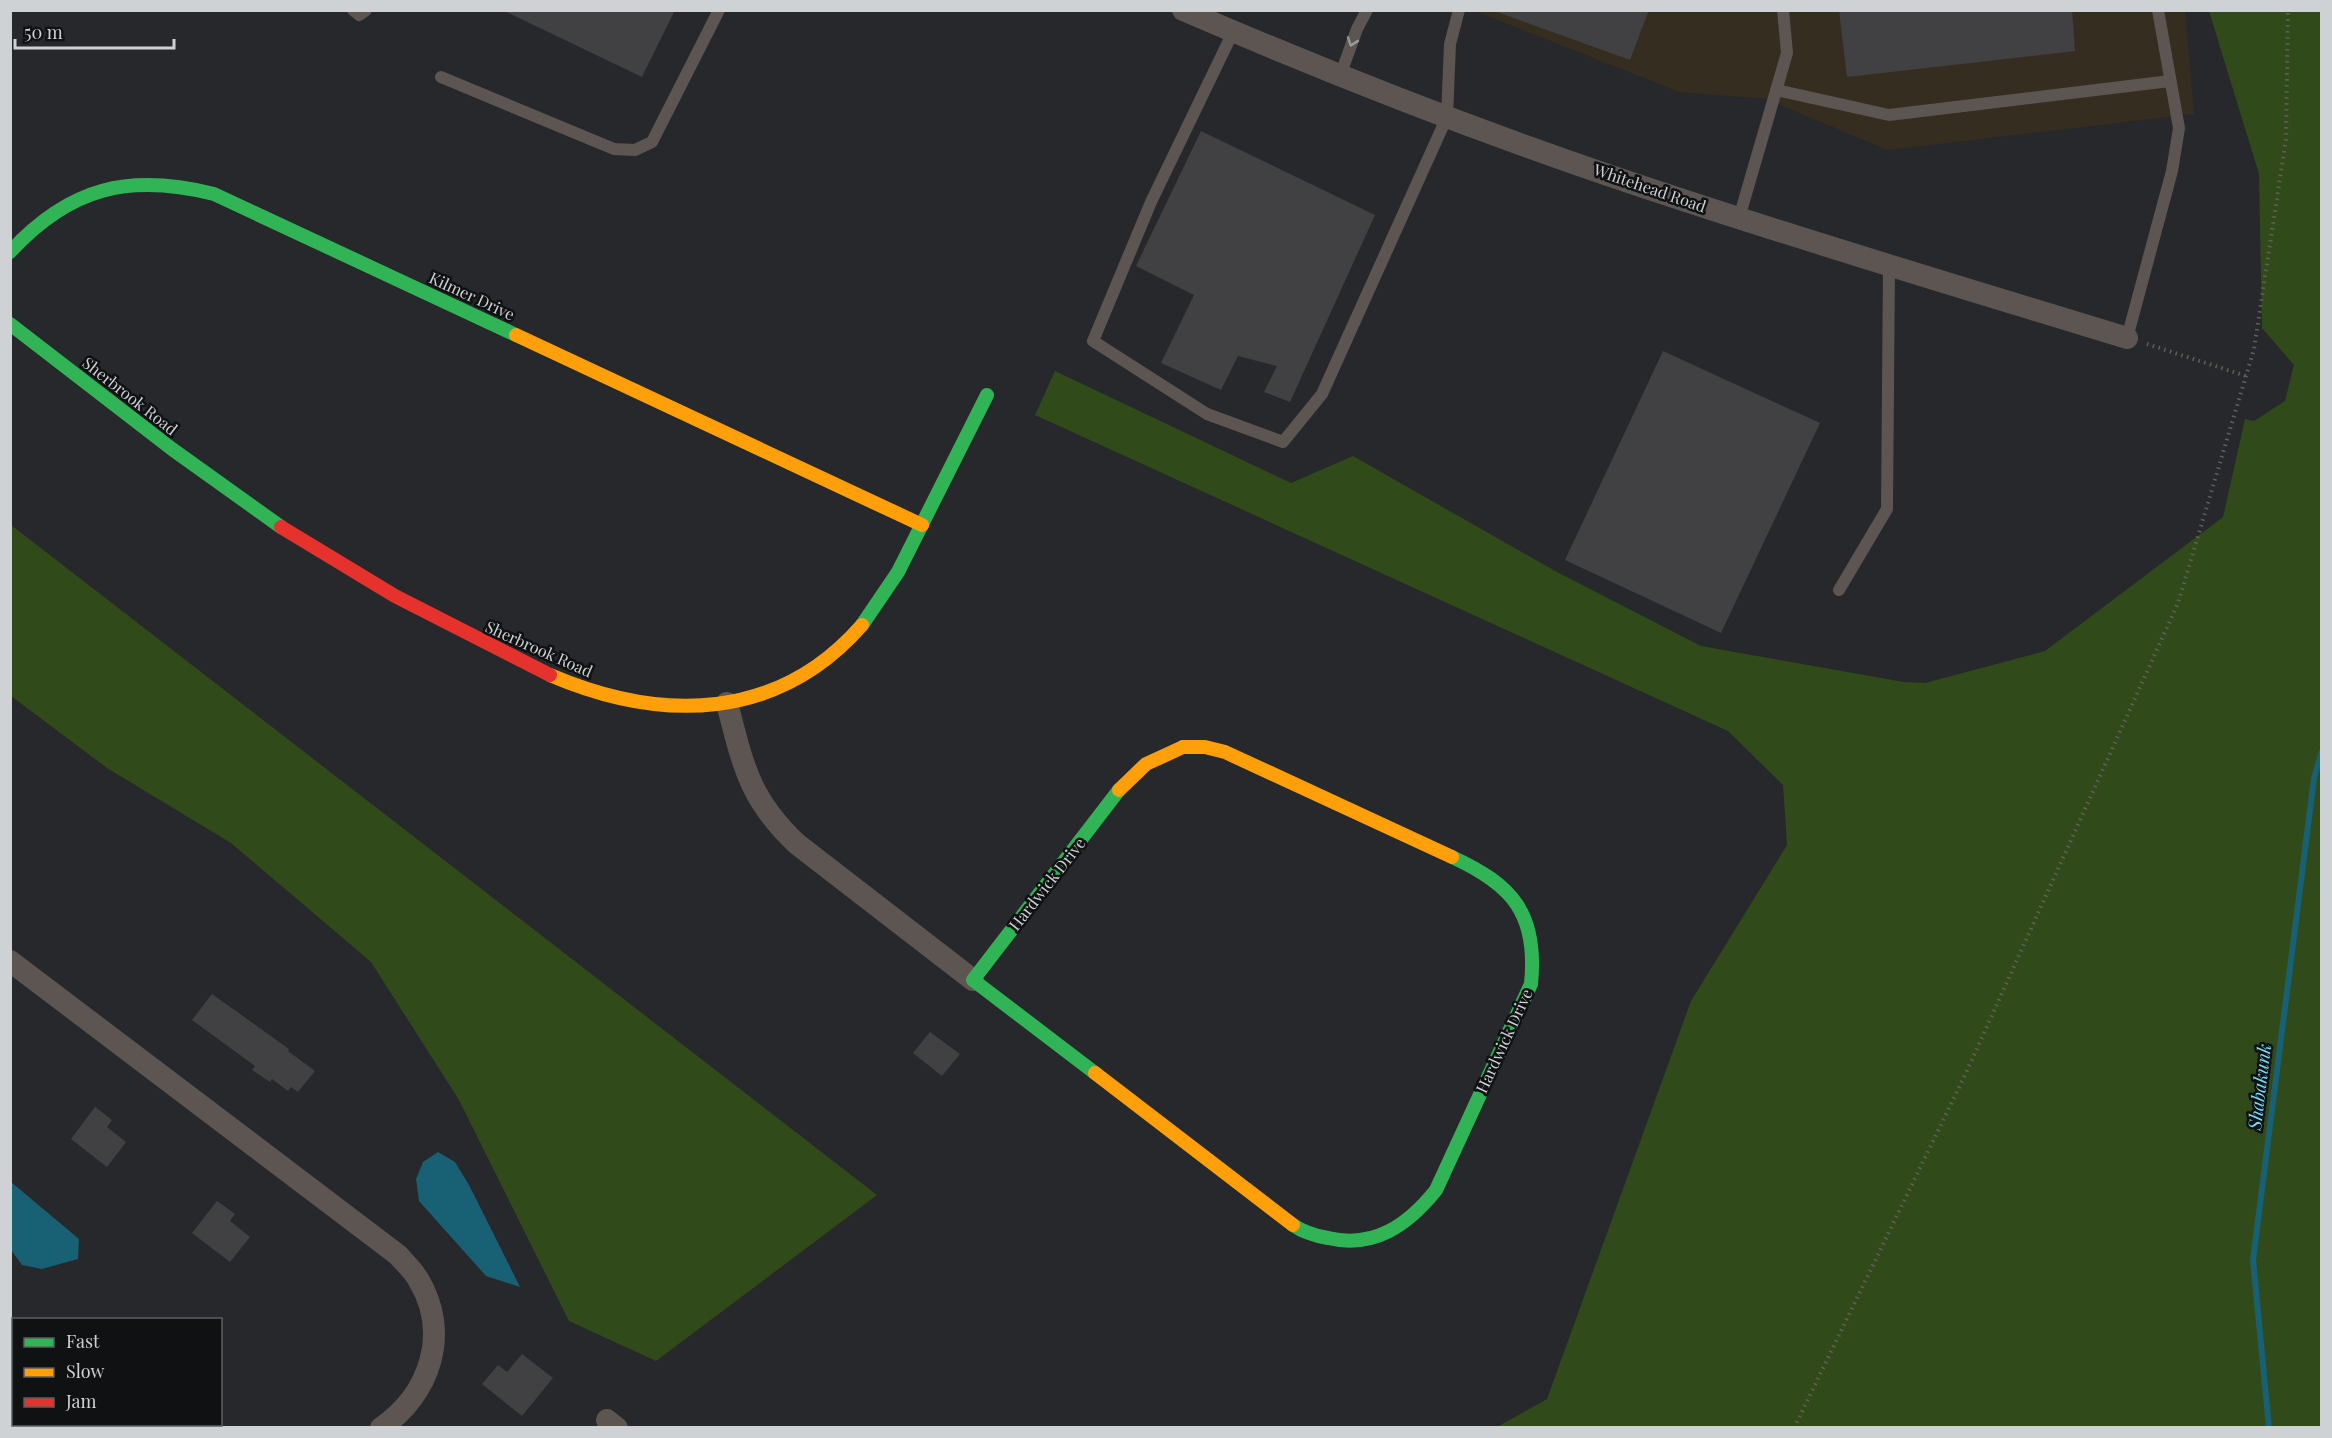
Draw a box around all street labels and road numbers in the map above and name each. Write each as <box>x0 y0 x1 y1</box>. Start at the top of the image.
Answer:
street label: Whitehead Road <box>1590 158 1709 217</box>
street label: Kilmer Drive <box>426 267 518 324</box>
street label: Sherbrook Road <box>78 352 182 439</box>
street label: Sherbrook Road <box>482 616 596 682</box>
street label: Hardwick Drive <box>1004 833 1090 935</box>
street label: Hardwick Drive <box>1470 985 1537 1096</box>

